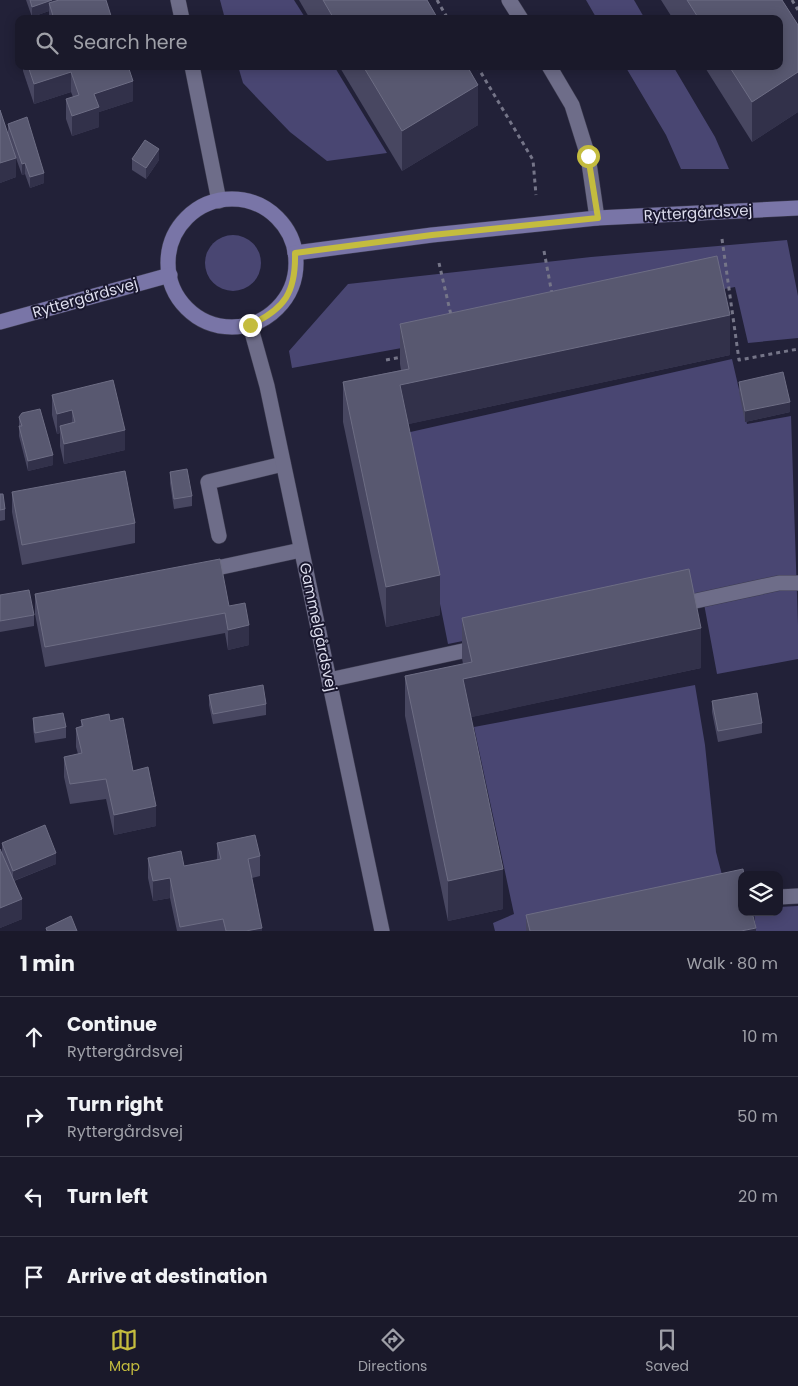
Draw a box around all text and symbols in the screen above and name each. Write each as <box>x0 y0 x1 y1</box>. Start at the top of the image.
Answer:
search box <box>15 15 783 70</box>
icon: search <box>33 29 61 57</box>
text: Search here <box>73 29 187 56</box>
route start <box>577 145 600 168</box>
street label: Ryttergårdsvej <box>643 199 753 226</box>
street label: Ryttergårdsvej <box>30 272 140 323</box>
route end <box>239 314 262 337</box>
street label: Gammelgårdsvej <box>295 561 342 693</box>
map controls <box>738 871 783 916</box>
button: layers <box>738 871 783 916</box>
text: 1 min <box>20 949 75 978</box>
text: Walk · 80 m <box>687 952 778 975</box>
text: Continue <box>67 1011 157 1038</box>
icon: ahead <box>20 1023 48 1051</box>
text: 10 m <box>742 1025 778 1048</box>
text: Ryttergårdsvej <box>67 1040 183 1063</box>
text: Turn right <box>67 1091 163 1118</box>
icon: right <box>20 1103 48 1131</box>
text: 50 m <box>737 1105 778 1128</box>
text: Ryttergårdsvej <box>67 1120 183 1143</box>
icon: left <box>20 1183 48 1211</box>
text: Turn left <box>67 1183 148 1210</box>
text: 20 m <box>738 1185 778 1208</box>
icon: arrive <box>20 1263 48 1291</box>
text: Arrive at destination <box>67 1263 268 1290</box>
tab: Map <box>109 1326 140 1377</box>
tab: Directions <box>358 1326 427 1377</box>
tab: Saved <box>645 1326 689 1377</box>

